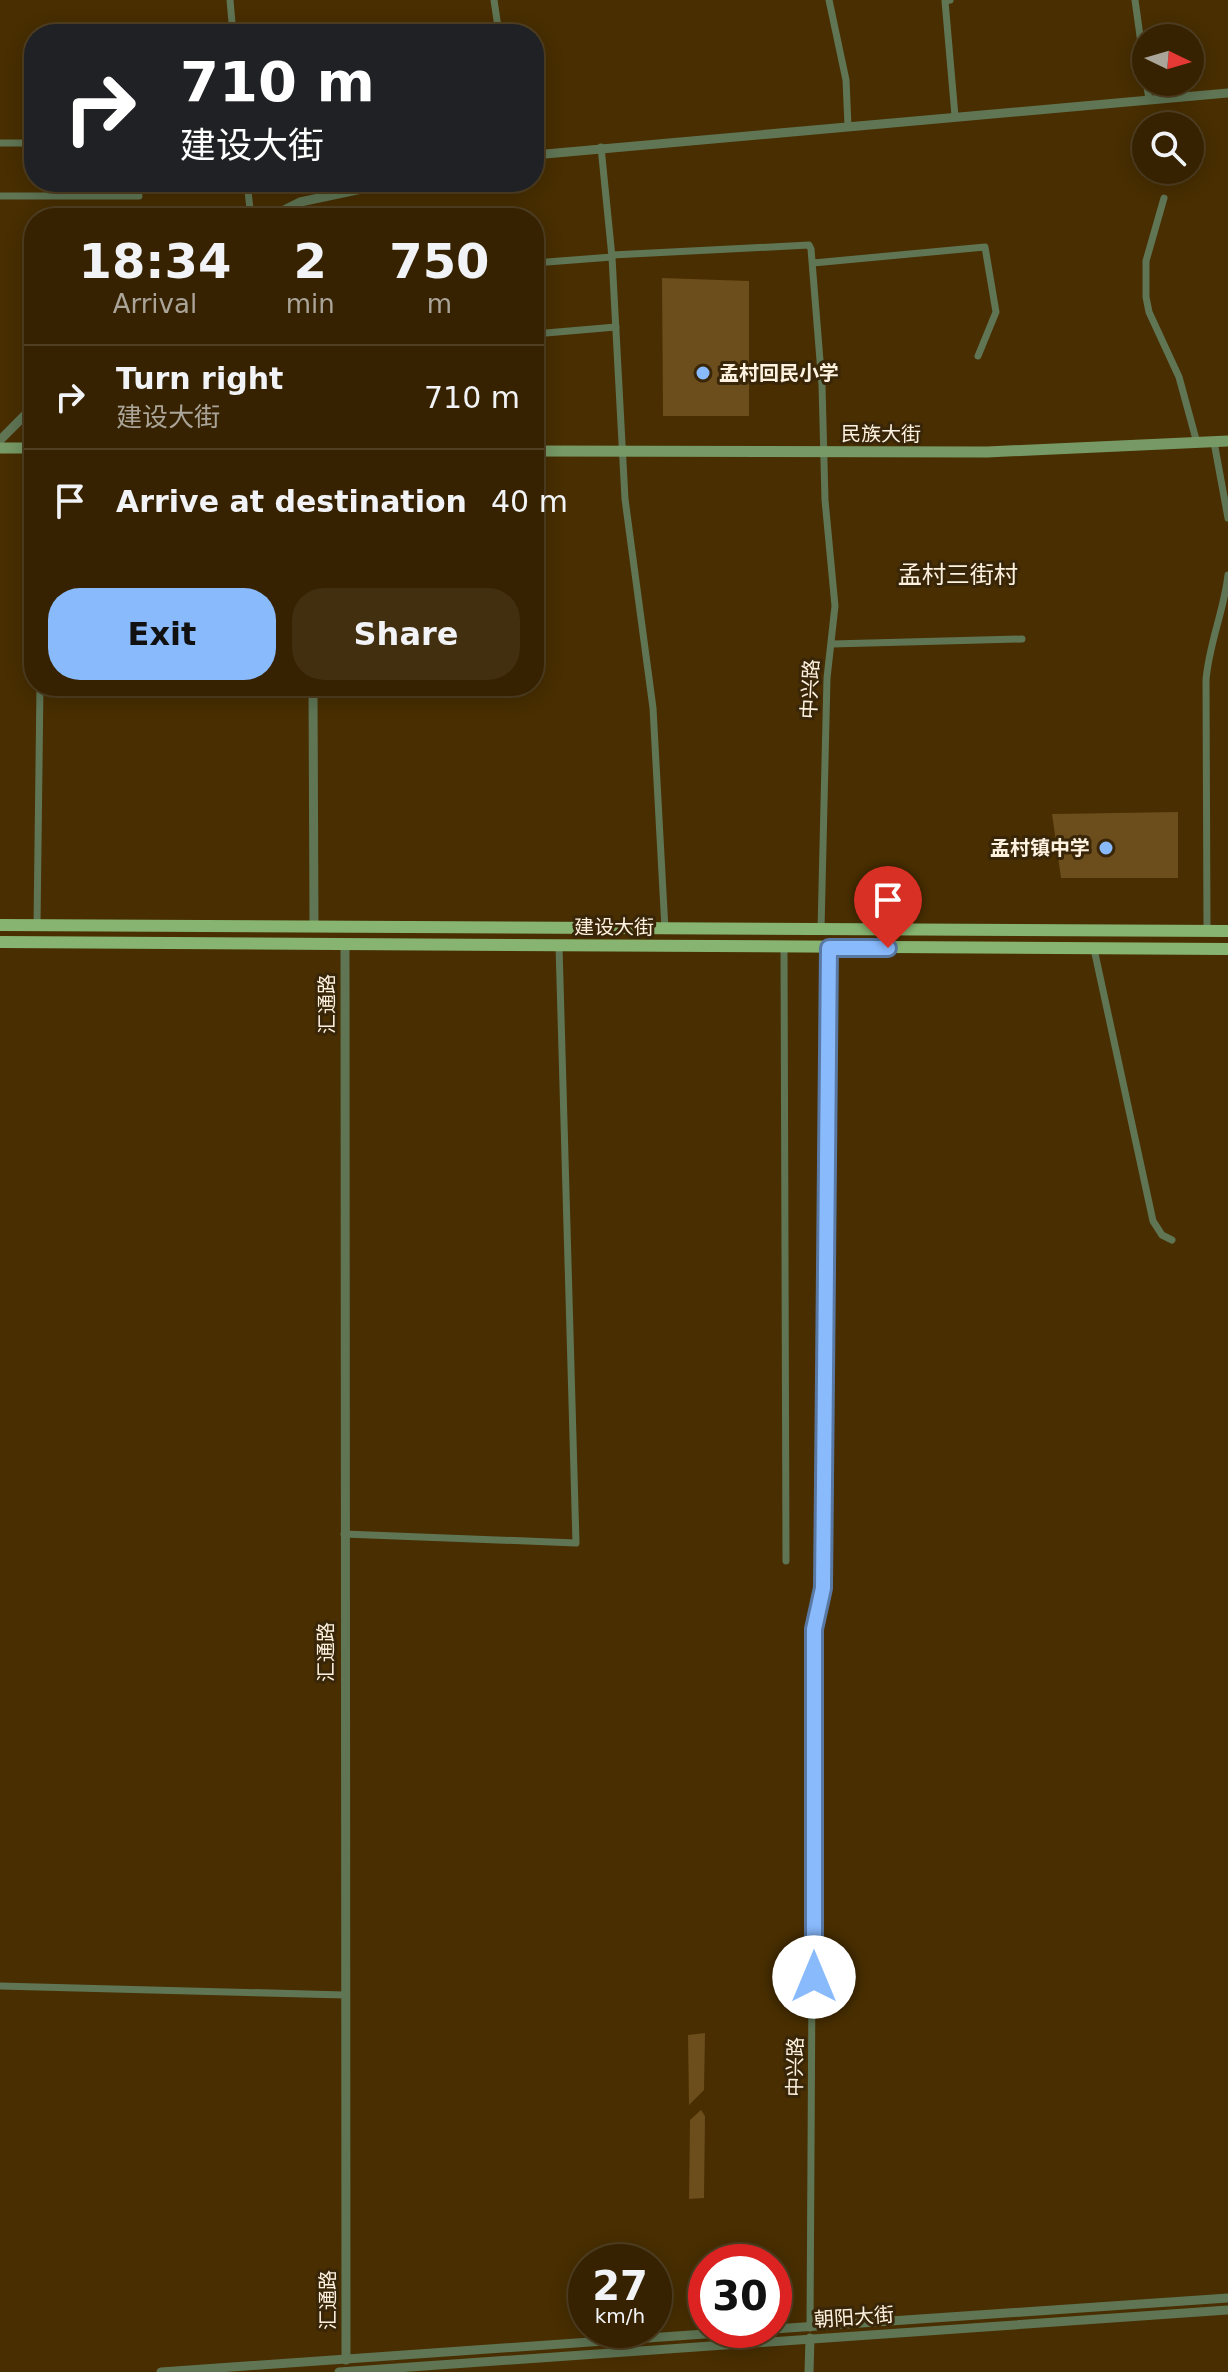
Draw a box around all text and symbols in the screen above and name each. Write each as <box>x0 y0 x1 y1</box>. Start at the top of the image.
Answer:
north arrow <box>1132 24 1204 96</box>
map controls <box>1132 24 1204 184</box>
text: 710 m <box>180 49 375 114</box>
icon: right <box>48 56 152 160</box>
button: search <box>1132 112 1204 184</box>
text: 建设大街 <box>180 125 324 166</box>
text: 18:34 <box>78 233 231 289</box>
text: 2 <box>294 233 327 289</box>
text: 750 <box>389 233 489 289</box>
text: Arrival <box>113 289 197 319</box>
text: min <box>286 289 335 319</box>
text: m <box>427 289 452 319</box>
text: Turn right <box>116 361 283 396</box>
place label: 孟村回民小学 <box>719 361 839 385</box>
marker: 孟村回民小学 <box>694 364 712 382</box>
icon: right <box>48 375 92 419</box>
text: 710 m <box>424 380 520 415</box>
text: 建设大街 <box>116 402 220 432</box>
street label: 民族大街 <box>841 422 921 446</box>
icon: arrive <box>48 479 92 523</box>
text: Arrive at destination <box>116 484 467 519</box>
text: 40 m <box>491 484 568 519</box>
district label: 孟村三街村 <box>898 561 1018 589</box>
button: Exit <box>48 588 276 680</box>
button: Share <box>292 588 520 680</box>
street label: 中兴路 <box>796 658 824 720</box>
place label: 孟村镇中学 <box>990 836 1090 860</box>
marker: 孟村镇中学 <box>1097 839 1115 857</box>
pin <box>854 866 922 948</box>
icon: arrive <box>866 878 910 922</box>
street label: 建设大街 <box>574 915 654 939</box>
street label: 汇通路 <box>315 974 339 1034</box>
street label: 汇通路 <box>314 1622 338 1682</box>
position arrow <box>772 1935 856 2019</box>
street label: 中兴路 <box>782 2037 808 2097</box>
speed limit sign: 30 <box>688 2244 792 2348</box>
text: 27 <box>592 2263 648 2309</box>
street label: 汇通路 <box>316 2270 340 2330</box>
street label: 朝阳大街 <box>813 2302 895 2332</box>
text: km/h <box>595 2304 645 2328</box>

